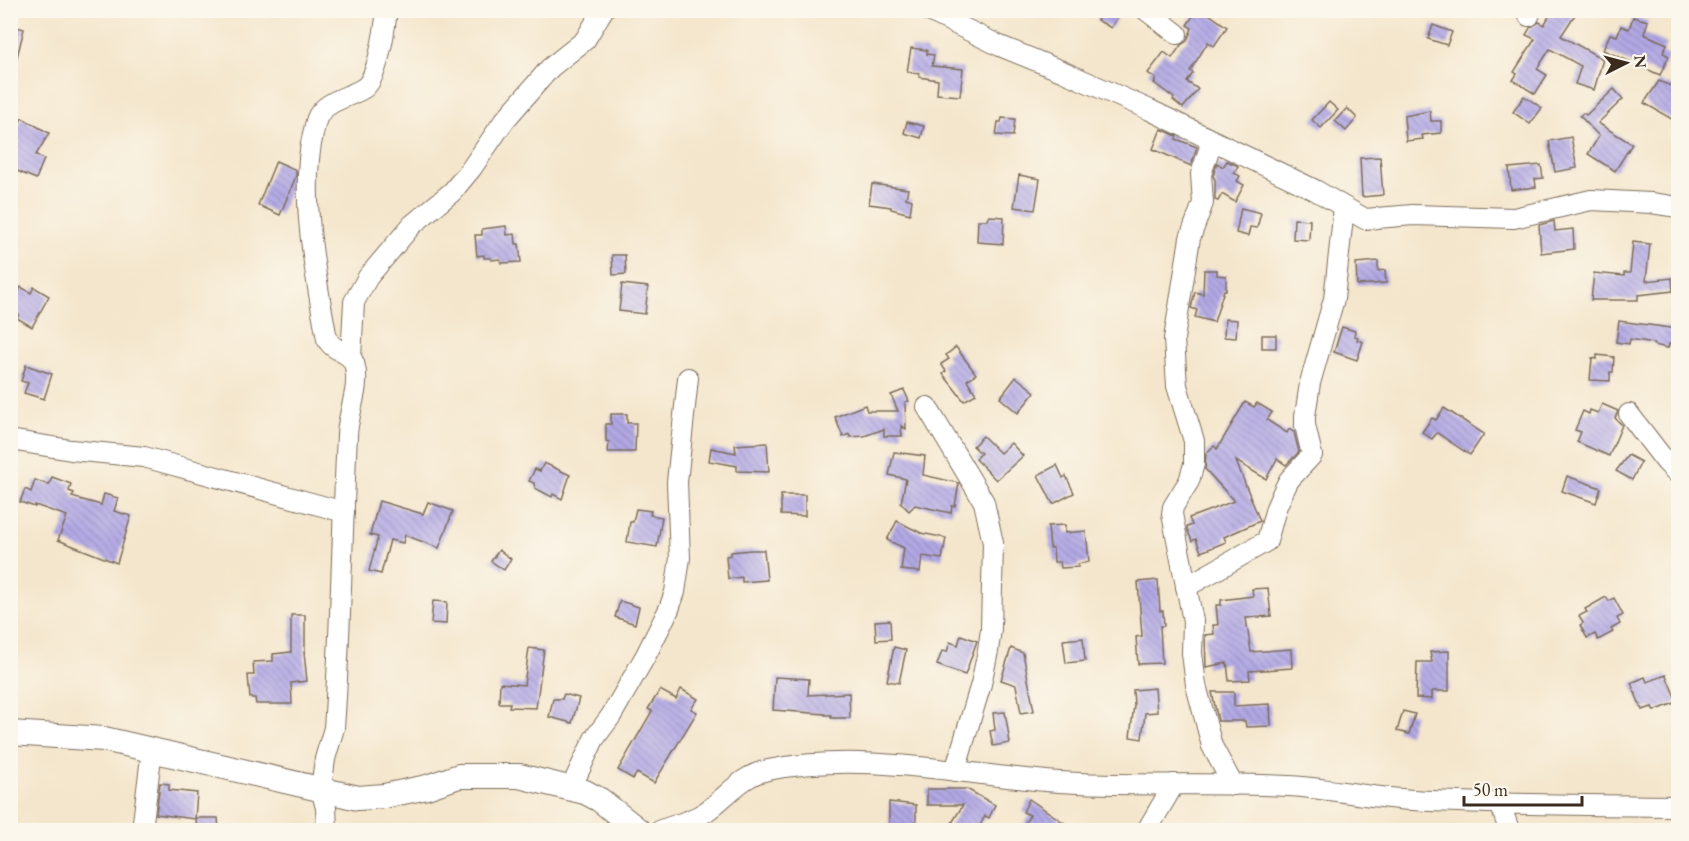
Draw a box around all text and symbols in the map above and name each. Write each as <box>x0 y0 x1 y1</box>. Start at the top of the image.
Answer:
north arrow <box>1596 33 1656 93</box>
text: N <box>1629 54 1652 69</box>
scale bar <box>1464 769 1582 807</box>
text: 50 m <box>1473 778 1508 801</box>

